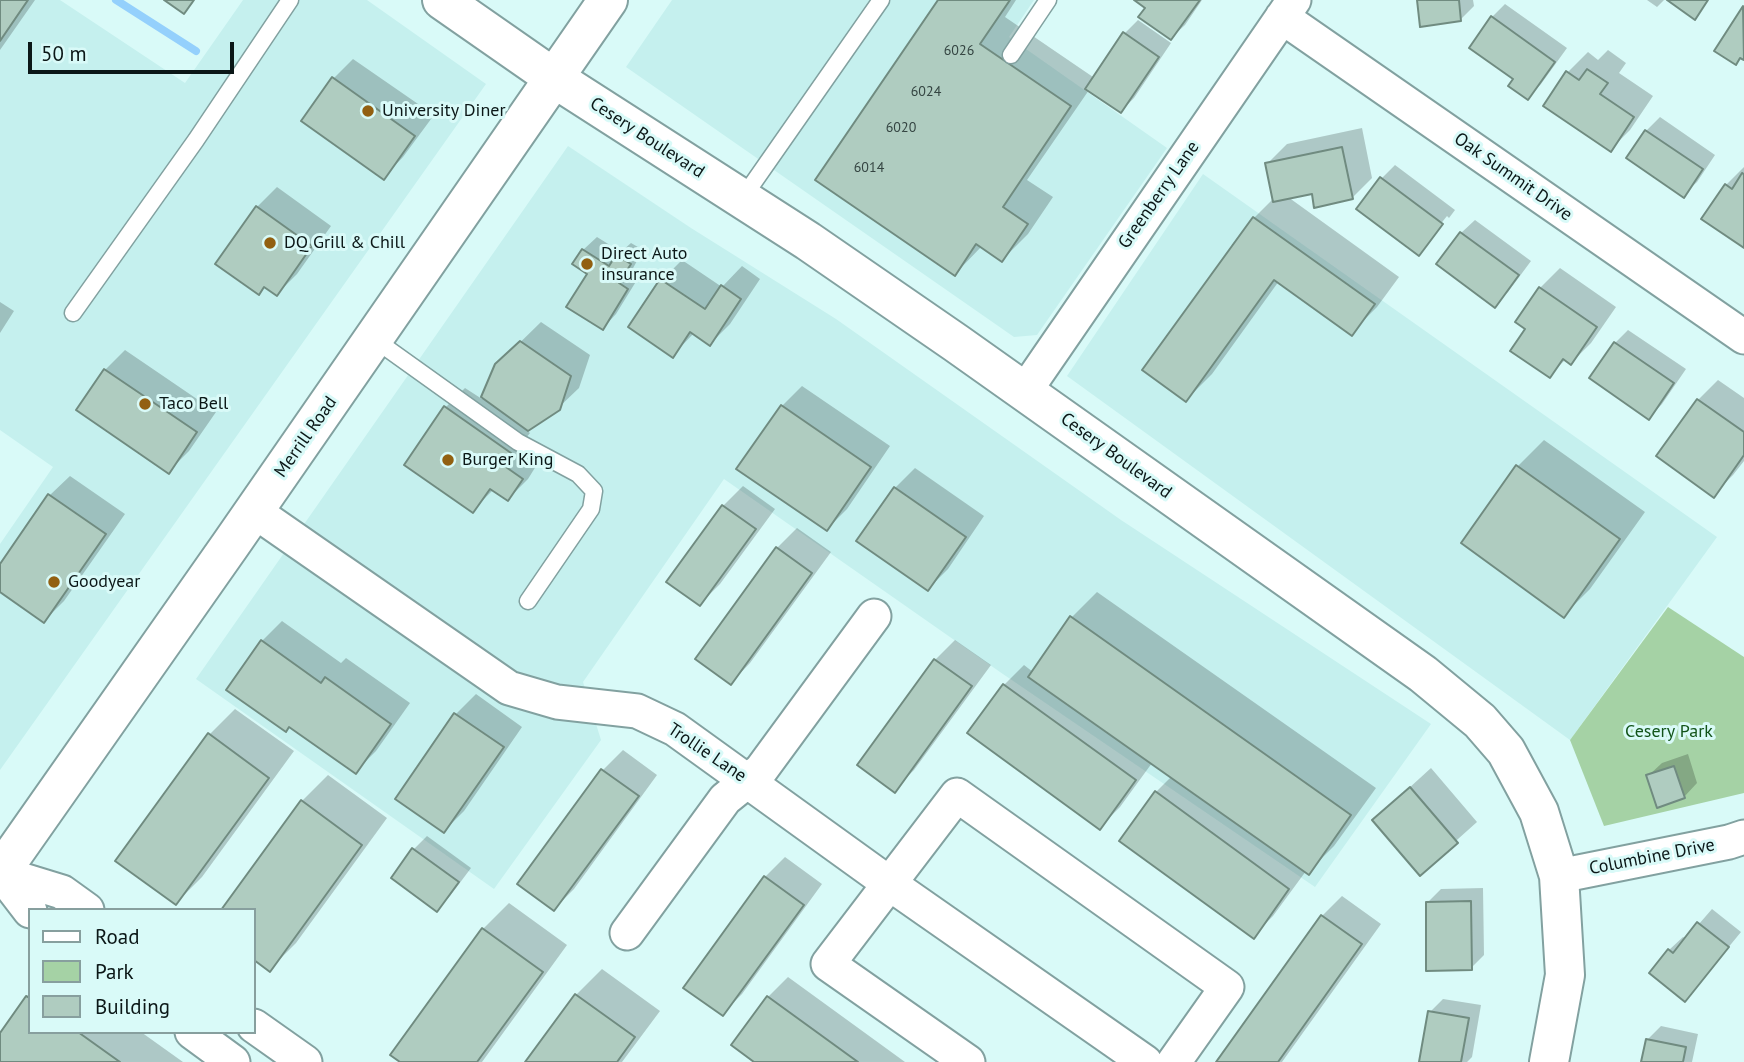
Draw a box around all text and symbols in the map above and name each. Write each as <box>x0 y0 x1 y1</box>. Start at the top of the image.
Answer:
scale bar <box>32 28 238 72</box>
text: 50 m <box>41 40 87 67</box>
house number: 6026 <box>944 43 974 59</box>
house number: 6024 <box>911 84 941 100</box>
street label: Cesery Boulevard <box>586 93 708 183</box>
place label: University Diner <box>382 100 506 122</box>
marker: University Diner <box>360 103 376 119</box>
house number: 6020 <box>886 120 916 136</box>
street label: Oak Summit Drive <box>1450 128 1576 226</box>
street label: Greenberry Lane <box>1114 137 1204 253</box>
house number: 6014 <box>854 160 884 176</box>
place label: DQ Grill & Chill <box>284 232 405 254</box>
marker: DQ Grill & Chill <box>262 235 278 251</box>
place label: Direct Auto insurance <box>601 243 687 286</box>
marker: Direct Auto insurance <box>579 256 595 272</box>
street label: Merrill Road <box>270 392 342 482</box>
place label: Taco Bell <box>159 393 228 415</box>
marker: Taco Bell <box>137 396 153 412</box>
street label: Cesery Boulevard <box>1056 408 1176 504</box>
place label: Burger King <box>462 449 553 471</box>
marker: Burger King <box>440 452 456 468</box>
place label: Goodyear <box>68 571 140 593</box>
marker: Goodyear <box>46 574 62 590</box>
street label: Trollie Lane <box>664 719 750 787</box>
park label: Cesery Park <box>1625 721 1713 743</box>
street label: Columbine Drive <box>1587 834 1717 880</box>
legend <box>28 908 256 1034</box>
text: Road <box>95 923 139 950</box>
text: Park <box>95 958 134 985</box>
text: Building <box>95 993 170 1020</box>

